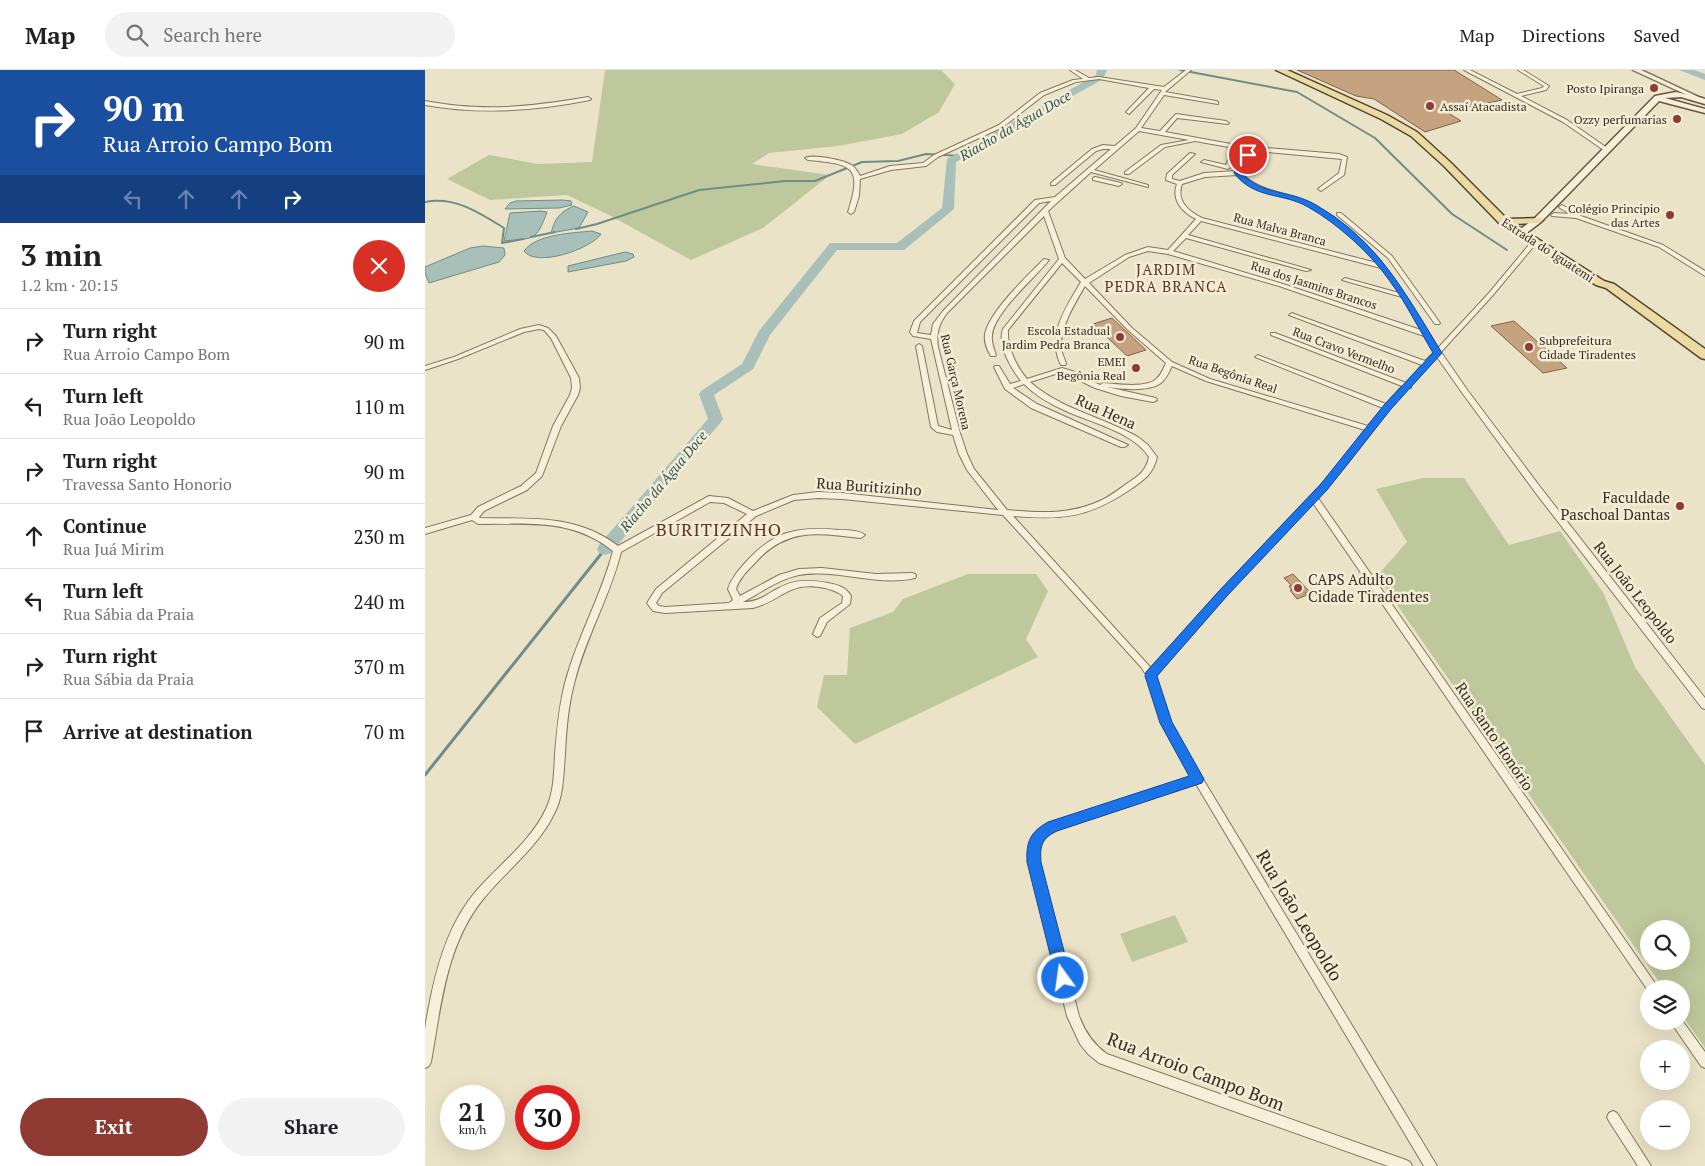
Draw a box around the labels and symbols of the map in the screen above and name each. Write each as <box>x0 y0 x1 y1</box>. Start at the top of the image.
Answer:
place label: Posto Ipiranga <box>1567 81 1644 96</box>
marker: Posto Ipiranga <box>1648 82 1660 94</box>
water label: Riacho da Água Doce <box>955 85 1075 165</box>
place label: Assaí Atacadista <box>1440 99 1527 114</box>
marker: Assaí Atacadista <box>1424 100 1436 112</box>
place label: Ozzy perfumarias <box>1574 112 1667 127</box>
marker: Ozzy perfumarias <box>1671 113 1683 125</box>
pin <box>1227 134 1269 176</box>
place label: Colégio Principio das Artes <box>1568 201 1660 230</box>
street label: Rua Malva Branca <box>1232 209 1328 249</box>
marker: Colégio Principio das Artes <box>1664 209 1676 221</box>
street label: Estrada do Iguatemi <box>1499 215 1597 286</box>
street label: Rua dos Jasmins Brancos <box>1249 257 1379 313</box>
district label: JARDIM PEDRA BRANCA <box>1104 259 1228 296</box>
place label: Escola Estadual Jardim Pedra Branca <box>1002 323 1110 352</box>
street label: Rua Cravo Vermelho <box>1291 324 1398 377</box>
marker: Escola Estadual Jardim Pedra Branca <box>1114 331 1126 343</box>
street label: Rua Garça Morena <box>938 333 974 431</box>
place label: Subprefeitura Cidade Tiradentes <box>1539 333 1636 362</box>
marker: Subprefeitura Cidade Tiradentes <box>1523 341 1535 353</box>
street label: Rua Begônia Real <box>1187 352 1280 396</box>
place label: EMEI Begônia Real <box>1057 354 1126 383</box>
marker: EMEI Begônia Real <box>1130 362 1142 374</box>
street label: Rua Hena <box>1073 389 1140 433</box>
water label: Riacho da Água Doce <box>615 426 711 536</box>
street label: Rua Buritizinho <box>816 472 922 500</box>
place label: Faculdade Paschoal Dantas <box>1560 487 1670 524</box>
marker: Faculdade Paschoal Dantas <box>1674 500 1686 512</box>
district label: BURITIZINHO <box>656 517 782 541</box>
street label: Rua João Leopoldo <box>1590 537 1682 647</box>
place label: CAPS Adulto Cidade Tiradentes <box>1308 569 1429 606</box>
marker: CAPS Adulto Cidade Tiradentes <box>1292 582 1304 594</box>
street label: Rua Santo Honório <box>1451 678 1539 794</box>
street label: Rua João Leopoldo <box>1251 845 1349 985</box>
position arrow <box>1036 951 1088 1003</box>
street label: Rua Arroio Campo Bom <box>1104 1026 1289 1116</box>
speed limit sign: 30 <box>515 1085 580 1150</box>

